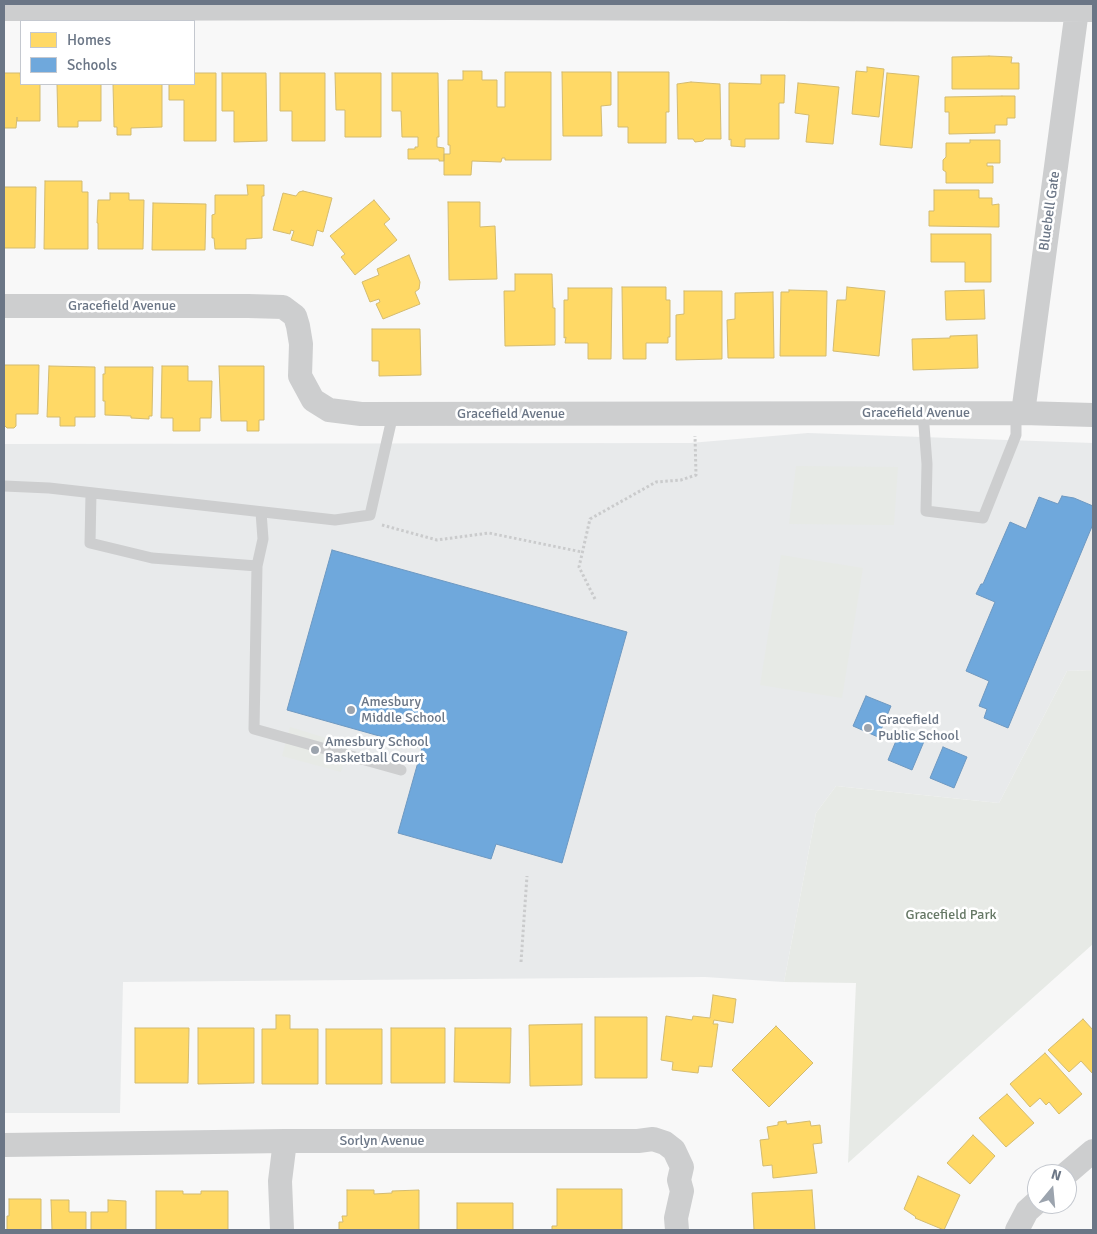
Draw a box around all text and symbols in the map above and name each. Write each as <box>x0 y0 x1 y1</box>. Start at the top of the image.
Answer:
legend <box>20 20 195 85</box>
text: Homes <box>67 31 111 49</box>
text: Schools <box>67 56 117 74</box>
street label: Bluebell Gate <box>1036 170 1064 252</box>
street label: Gracefield Avenue <box>68 298 176 314</box>
street label: Gracefield Avenue <box>862 405 970 421</box>
street label: Gracefield Avenue <box>457 406 565 422</box>
place label: Amesbury Middle School <box>361 694 446 726</box>
marker: Amesbury Middle School <box>345 704 357 716</box>
place label: Gracefield Public School <box>878 712 959 744</box>
marker: Gracefield Public School <box>862 722 874 734</box>
place label: Amesbury School Basketball Court <box>325 734 429 766</box>
marker: Amesbury School Basketball Court <box>309 744 321 756</box>
park label: Gracefield Park <box>905 907 997 923</box>
street label: Sorlyn Avenue <box>339 1133 425 1149</box>
north arrow <box>1027 1164 1077 1214</box>
text: N <box>1049 1166 1063 1185</box>

